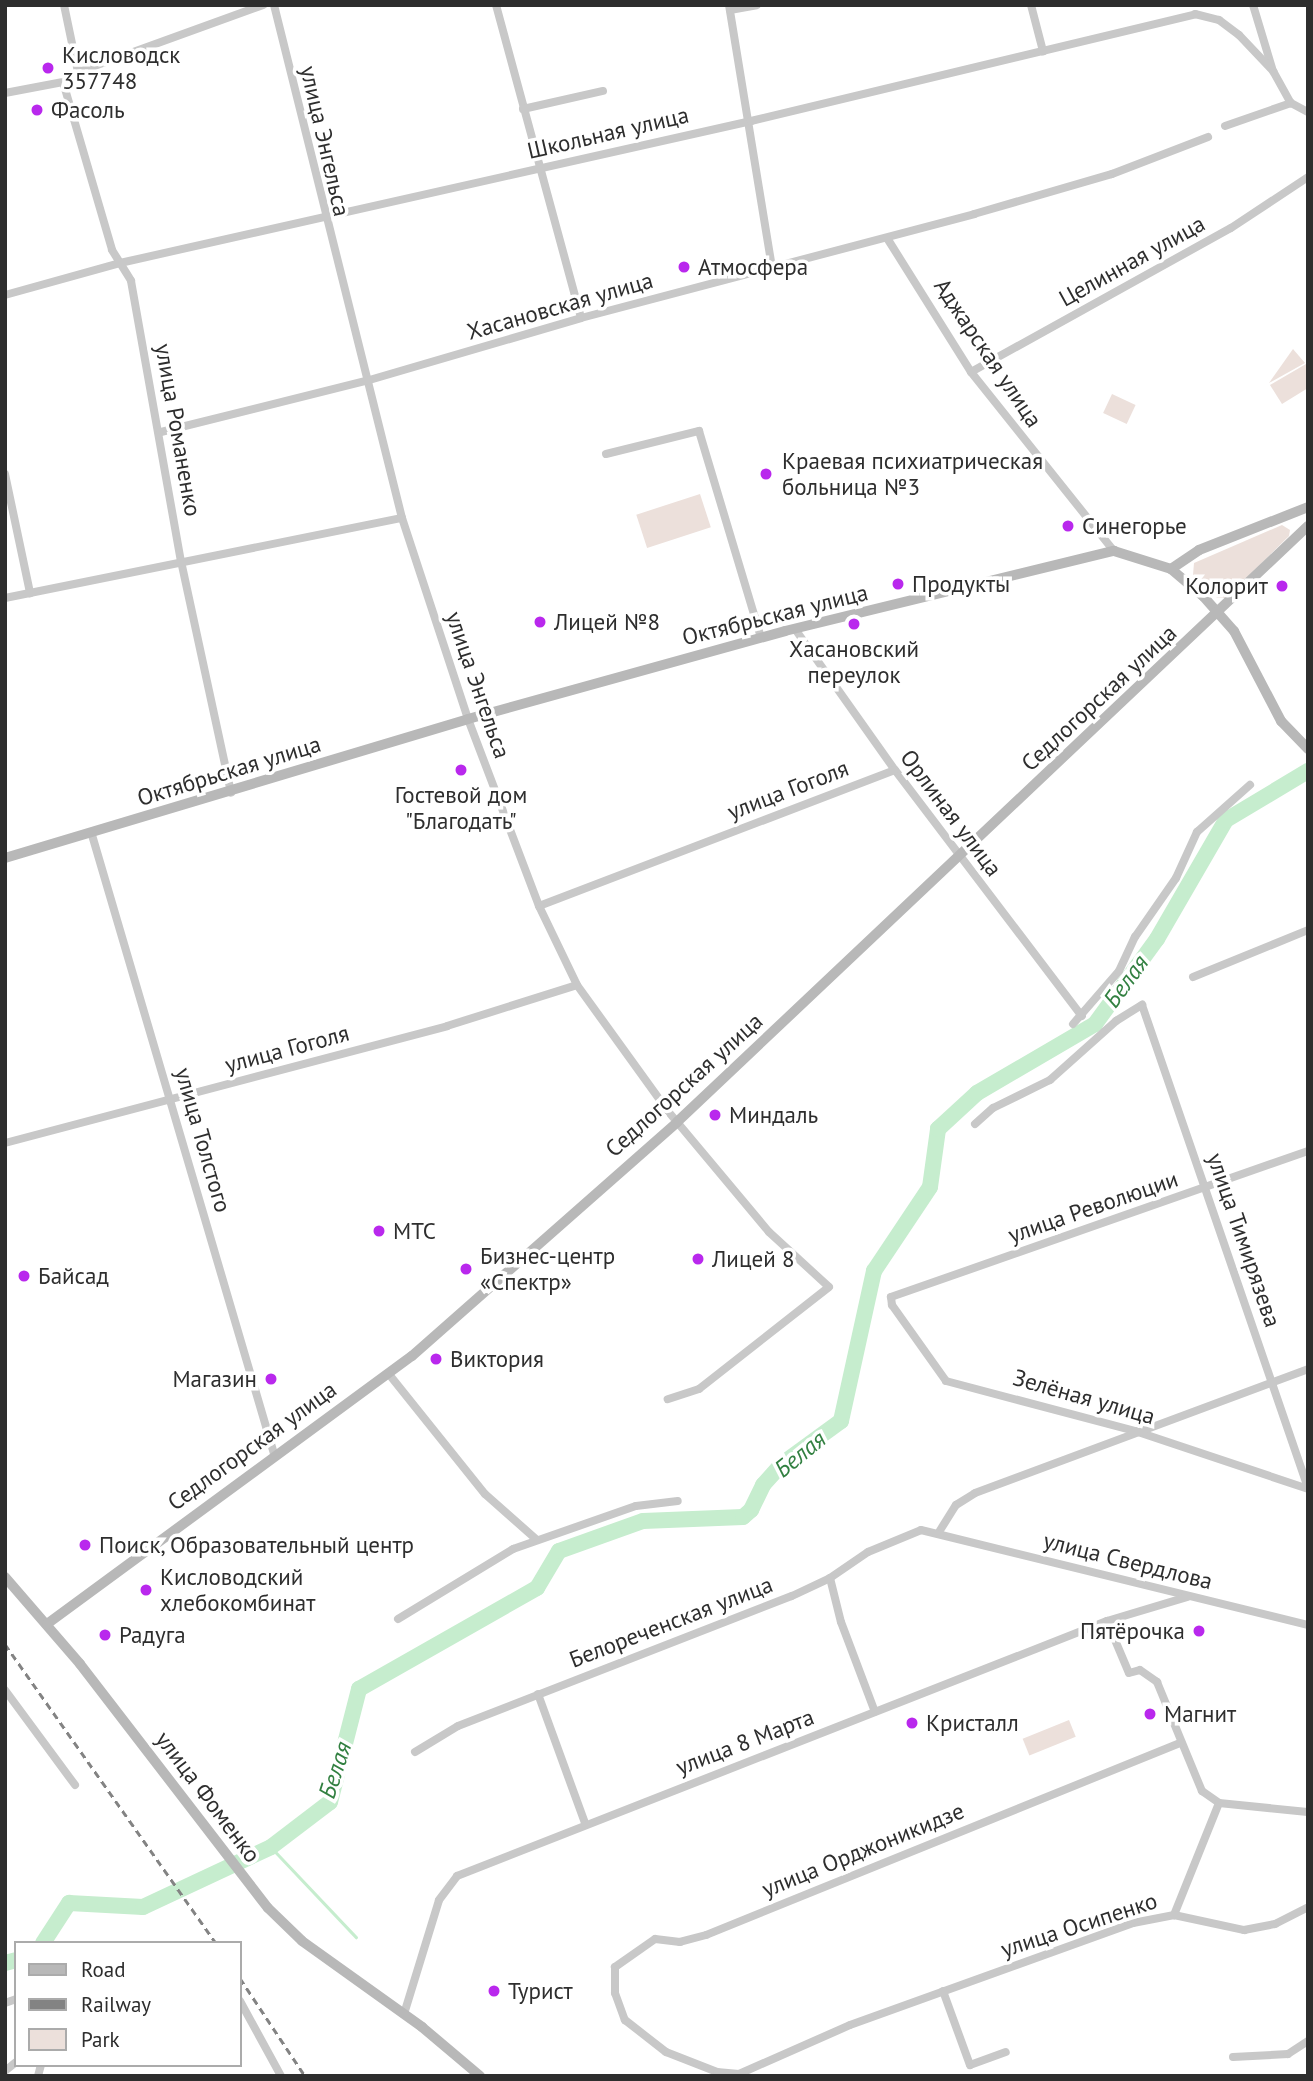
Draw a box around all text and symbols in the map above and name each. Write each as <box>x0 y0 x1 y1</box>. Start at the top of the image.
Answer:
place label: Кисловодск 357748 <box>62 41 180 95</box>
marker: Кисловодск 357748 <box>40 60 56 76</box>
street label: улица Энгельса <box>294 63 356 219</box>
place label: Фасоль <box>51 96 125 124</box>
street label: Школьная улица <box>525 101 691 165</box>
marker: Фасоль <box>29 102 45 118</box>
street label: Целинная улица <box>1054 210 1210 312</box>
place label: Атмосфера <box>698 253 808 281</box>
marker: Атмосфера <box>676 259 692 275</box>
street label: Хасановская улица <box>464 266 656 346</box>
street label: Аджарская улица <box>928 274 1048 432</box>
street label: улица Романенко <box>149 341 207 519</box>
place label: Краевая психиатрическая больница №3 <box>782 447 1043 501</box>
marker: Краевая психиатрическая больница №3 <box>756 464 776 484</box>
place label: Синегорье <box>1082 512 1187 540</box>
marker: Синегорье <box>1060 518 1076 534</box>
place label: Продукты <box>912 570 1010 598</box>
place label: Колорит <box>1185 572 1268 600</box>
marker: Продукты <box>890 576 906 592</box>
marker: Колорит <box>1274 578 1290 594</box>
street label: Октябрьская улица <box>679 579 871 651</box>
street label: улица Энгельса <box>440 608 516 762</box>
place label: Лицей №8 <box>554 608 660 636</box>
marker: Лицей №8 <box>532 614 548 630</box>
marker: Хасановский переулок <box>846 616 862 632</box>
street label: Седлогорская улица <box>1016 619 1182 777</box>
place label: Хасановский переулок <box>789 635 919 689</box>
street label: Октябрьская улица <box>134 730 324 812</box>
street label: Орлиная улица <box>894 744 1008 882</box>
street label: улица Гоголя <box>724 754 852 826</box>
marker: Гостевой дом "Благодать" <box>453 762 469 778</box>
place label: Гостевой дом "Благодать" <box>395 781 527 835</box>
water label: Белая <box>1097 949 1155 1013</box>
street label: Седлогорская улица <box>600 1007 768 1163</box>
street label: улица Гоголя <box>222 1019 352 1079</box>
street label: улица Толстого <box>169 1064 237 1216</box>
place label: Миндаль <box>729 1101 818 1129</box>
marker: Миндаль <box>707 1107 723 1123</box>
street label: улица Тимирязева <box>1201 1149 1287 1331</box>
street label: улица Революции <box>1004 1165 1182 1249</box>
place label: МТС <box>393 1217 436 1245</box>
marker: МТС <box>371 1223 387 1239</box>
place label: Бизнес-центр «Спектр» <box>480 1242 615 1296</box>
place label: Лицей 8 <box>712 1245 794 1273</box>
marker: Лицей 8 <box>690 1251 706 1267</box>
marker: Бизнес-центр «Спектр» <box>458 1261 474 1277</box>
place label: Байсад <box>38 1262 109 1290</box>
marker: Байсад <box>16 1268 32 1284</box>
place label: Виктория <box>450 1345 544 1373</box>
marker: Виктория <box>428 1351 444 1367</box>
street label: Зелёная улица <box>1010 1364 1158 1430</box>
place label: Магазин <box>172 1365 257 1393</box>
marker: Магазин <box>263 1371 279 1387</box>
street label: Седлогорская улица <box>162 1376 342 1516</box>
water label: Белая <box>768 1425 832 1483</box>
street label: улица Свердлова <box>1041 1527 1215 1595</box>
place label: Поиск, Образовательный центр <box>99 1531 416 1559</box>
marker: Поиск, Образовательный центр <box>77 1537 93 1553</box>
place label: Кисловодский хлебокомбинат <box>160 1563 315 1617</box>
street label: Белореченская улица <box>565 1570 777 1674</box>
marker: Кисловодский хлебокомбинат <box>138 1582 154 1598</box>
place label: Пятёрочка <box>1080 1617 1185 1645</box>
place label: Радуга <box>119 1621 186 1649</box>
marker: Пятёрочка <box>1191 1623 1207 1639</box>
marker: Радуга <box>97 1627 113 1643</box>
place label: Магнит <box>1164 1700 1236 1728</box>
street label: улица 8 Марта <box>672 1703 818 1781</box>
marker: Магнит <box>1142 1706 1158 1722</box>
place label: Кристалл <box>926 1709 1019 1737</box>
marker: Кристалл <box>904 1715 920 1731</box>
street label: улица Фоменко <box>150 1726 266 1868</box>
water label: Белая <box>312 1738 358 1802</box>
street label: улица Орджоникидзе <box>758 1797 968 1903</box>
street label: улица Осипенко <box>997 1887 1161 1963</box>
legend <box>14 1941 242 2067</box>
text: Road <box>81 1956 125 1983</box>
place label: Турист <box>508 1977 573 2005</box>
marker: Турист <box>486 1983 502 1999</box>
text: Railway <box>81 1991 151 2018</box>
text: Park <box>81 2026 120 2053</box>

